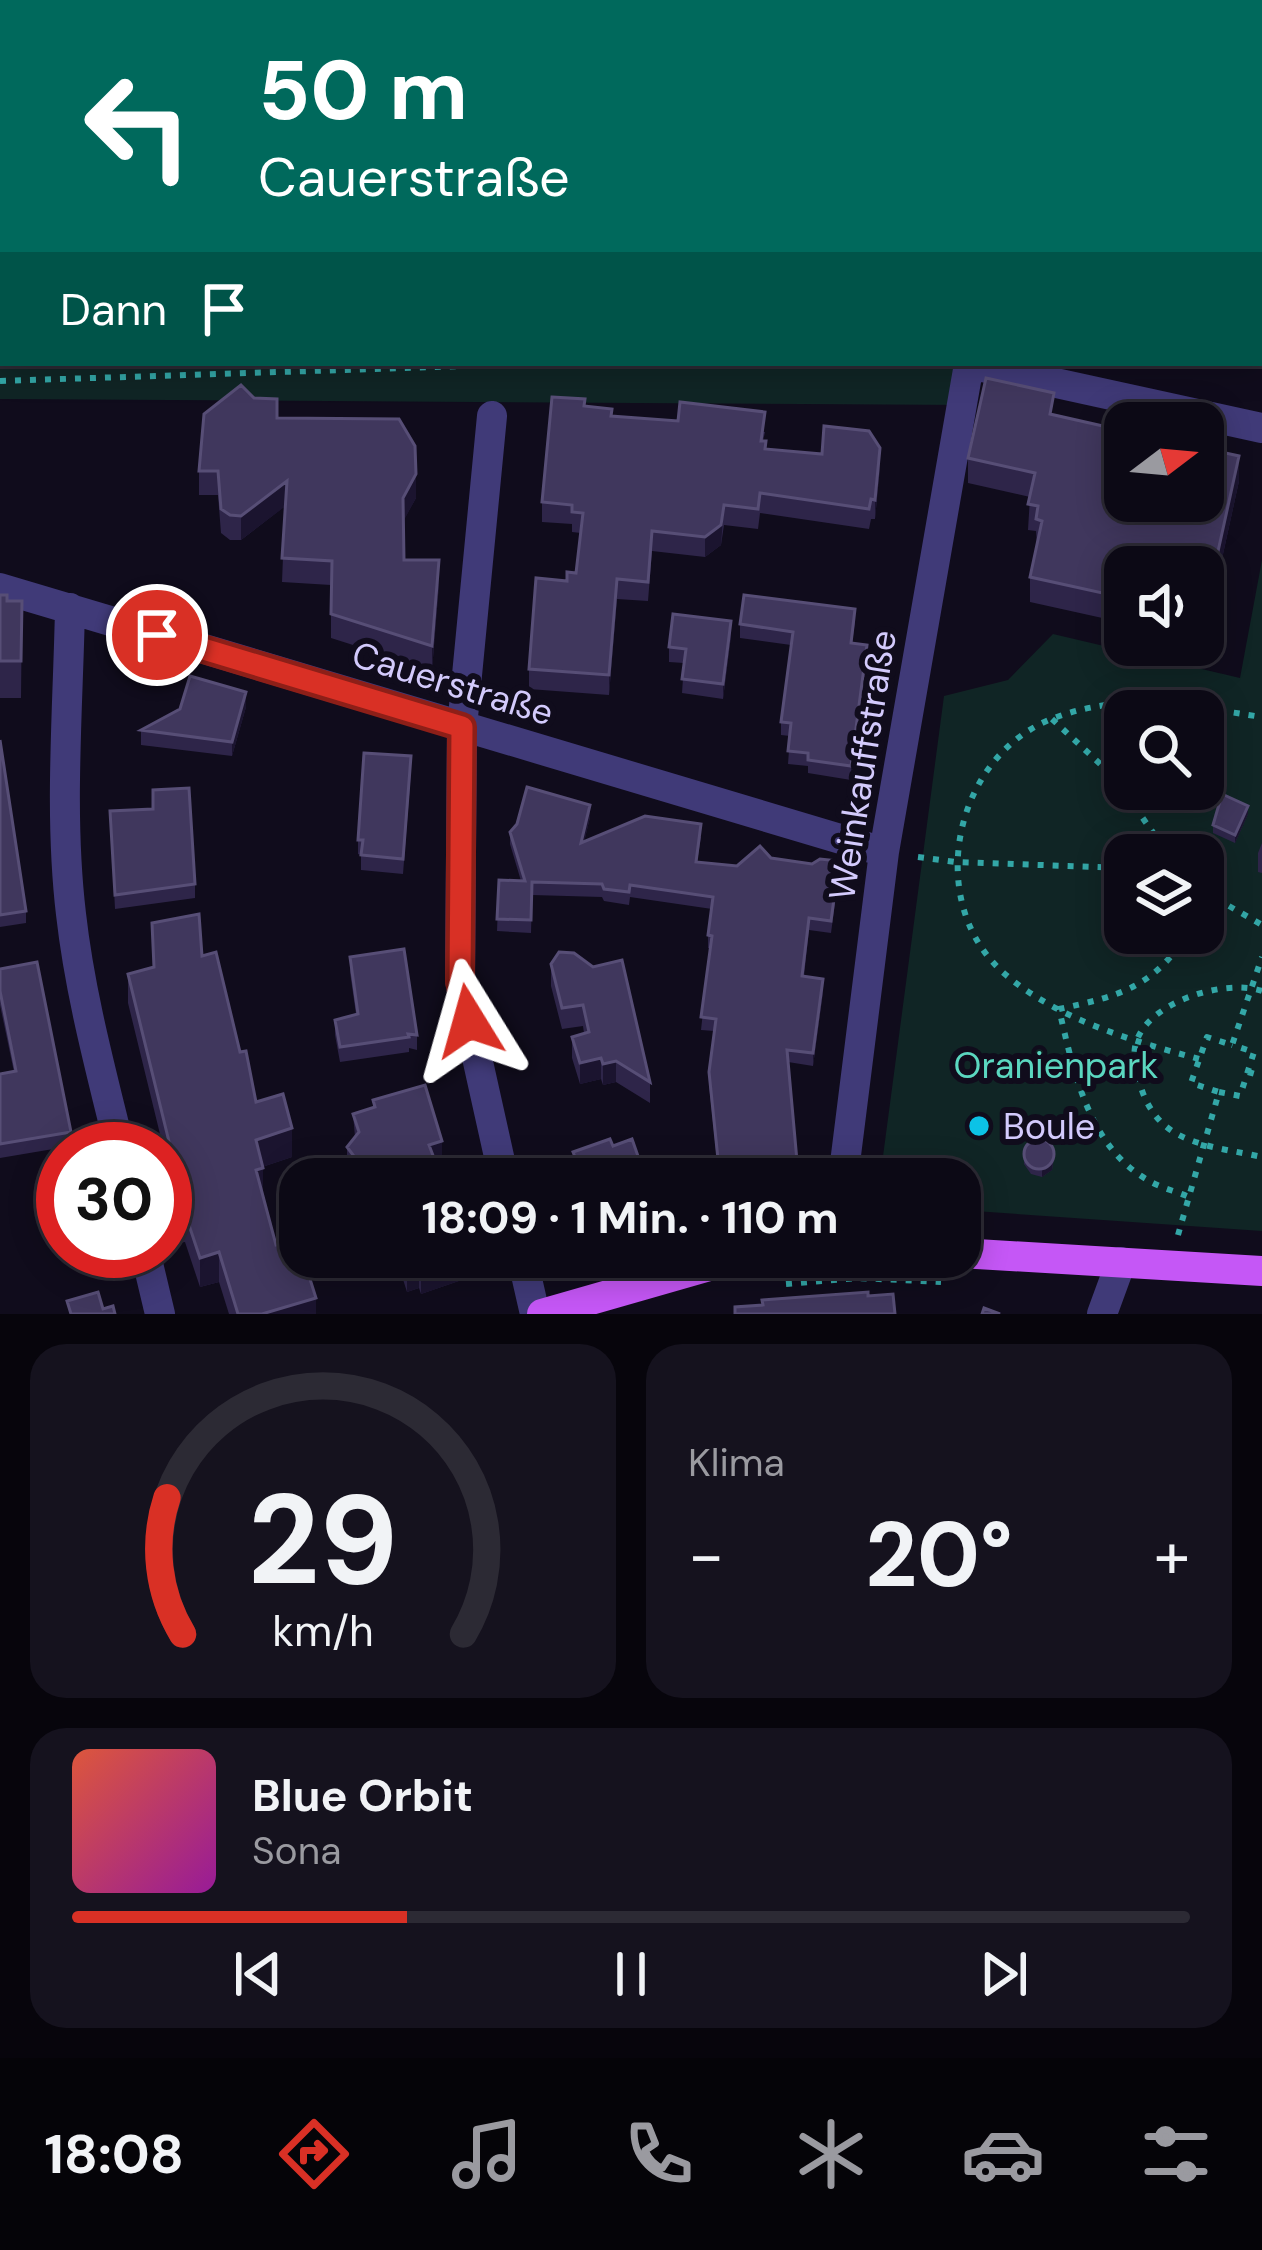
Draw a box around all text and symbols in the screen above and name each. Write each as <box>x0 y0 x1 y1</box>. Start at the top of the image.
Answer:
text: 50 m <box>258 36 468 145</box>
icon: left <box>60 48 216 204</box>
text: Cauerstraße <box>258 142 570 213</box>
icon: arrive <box>191 276 257 342</box>
text: Dann <box>60 280 167 339</box>
north arrow <box>1104 402 1224 522</box>
map controls <box>1104 402 1224 954</box>
button: sound <box>1104 546 1224 666</box>
pin <box>106 584 208 686</box>
icon: arrive <box>124 602 190 668</box>
street label: Weinkauffstraße <box>818 627 907 903</box>
street label: Cauerstraße <box>347 631 559 736</box>
button: search <box>1104 690 1224 810</box>
button: layers <box>1104 834 1224 954</box>
position arrow <box>406 958 532 1084</box>
park label: Oranienpark <box>954 1042 1158 1089</box>
place label: Boule <box>1003 1103 1095 1150</box>
marker: Boule <box>966 1113 992 1139</box>
speed limit sign: 30 <box>36 1122 192 1278</box>
text: 18:09 · 1 Min. · 110 m <box>421 1188 839 1247</box>
text: Klima <box>688 1437 785 1488</box>
text: 29 <box>248 1459 398 1622</box>
text: 20° <box>865 1497 1013 1614</box>
text: − <box>688 1513 724 1598</box>
text: + <box>1154 1513 1190 1598</box>
text: km/h <box>272 1603 374 1659</box>
text: Blue Orbit <box>252 1766 473 1825</box>
text: Sona <box>252 1825 341 1876</box>
icon: previous <box>225 1941 291 2007</box>
icon: pause <box>598 1941 664 2007</box>
icon: next <box>971 1941 1037 2007</box>
icon: directions <box>272 2112 356 2196</box>
icon: music <box>445 2112 529 2196</box>
icon: phone <box>617 2112 701 2196</box>
icon: climate <box>789 2112 873 2196</box>
icon: car <box>961 2112 1045 2196</box>
icon: filters <box>1134 2112 1218 2196</box>
text: 18:08 <box>44 2119 184 2190</box>

